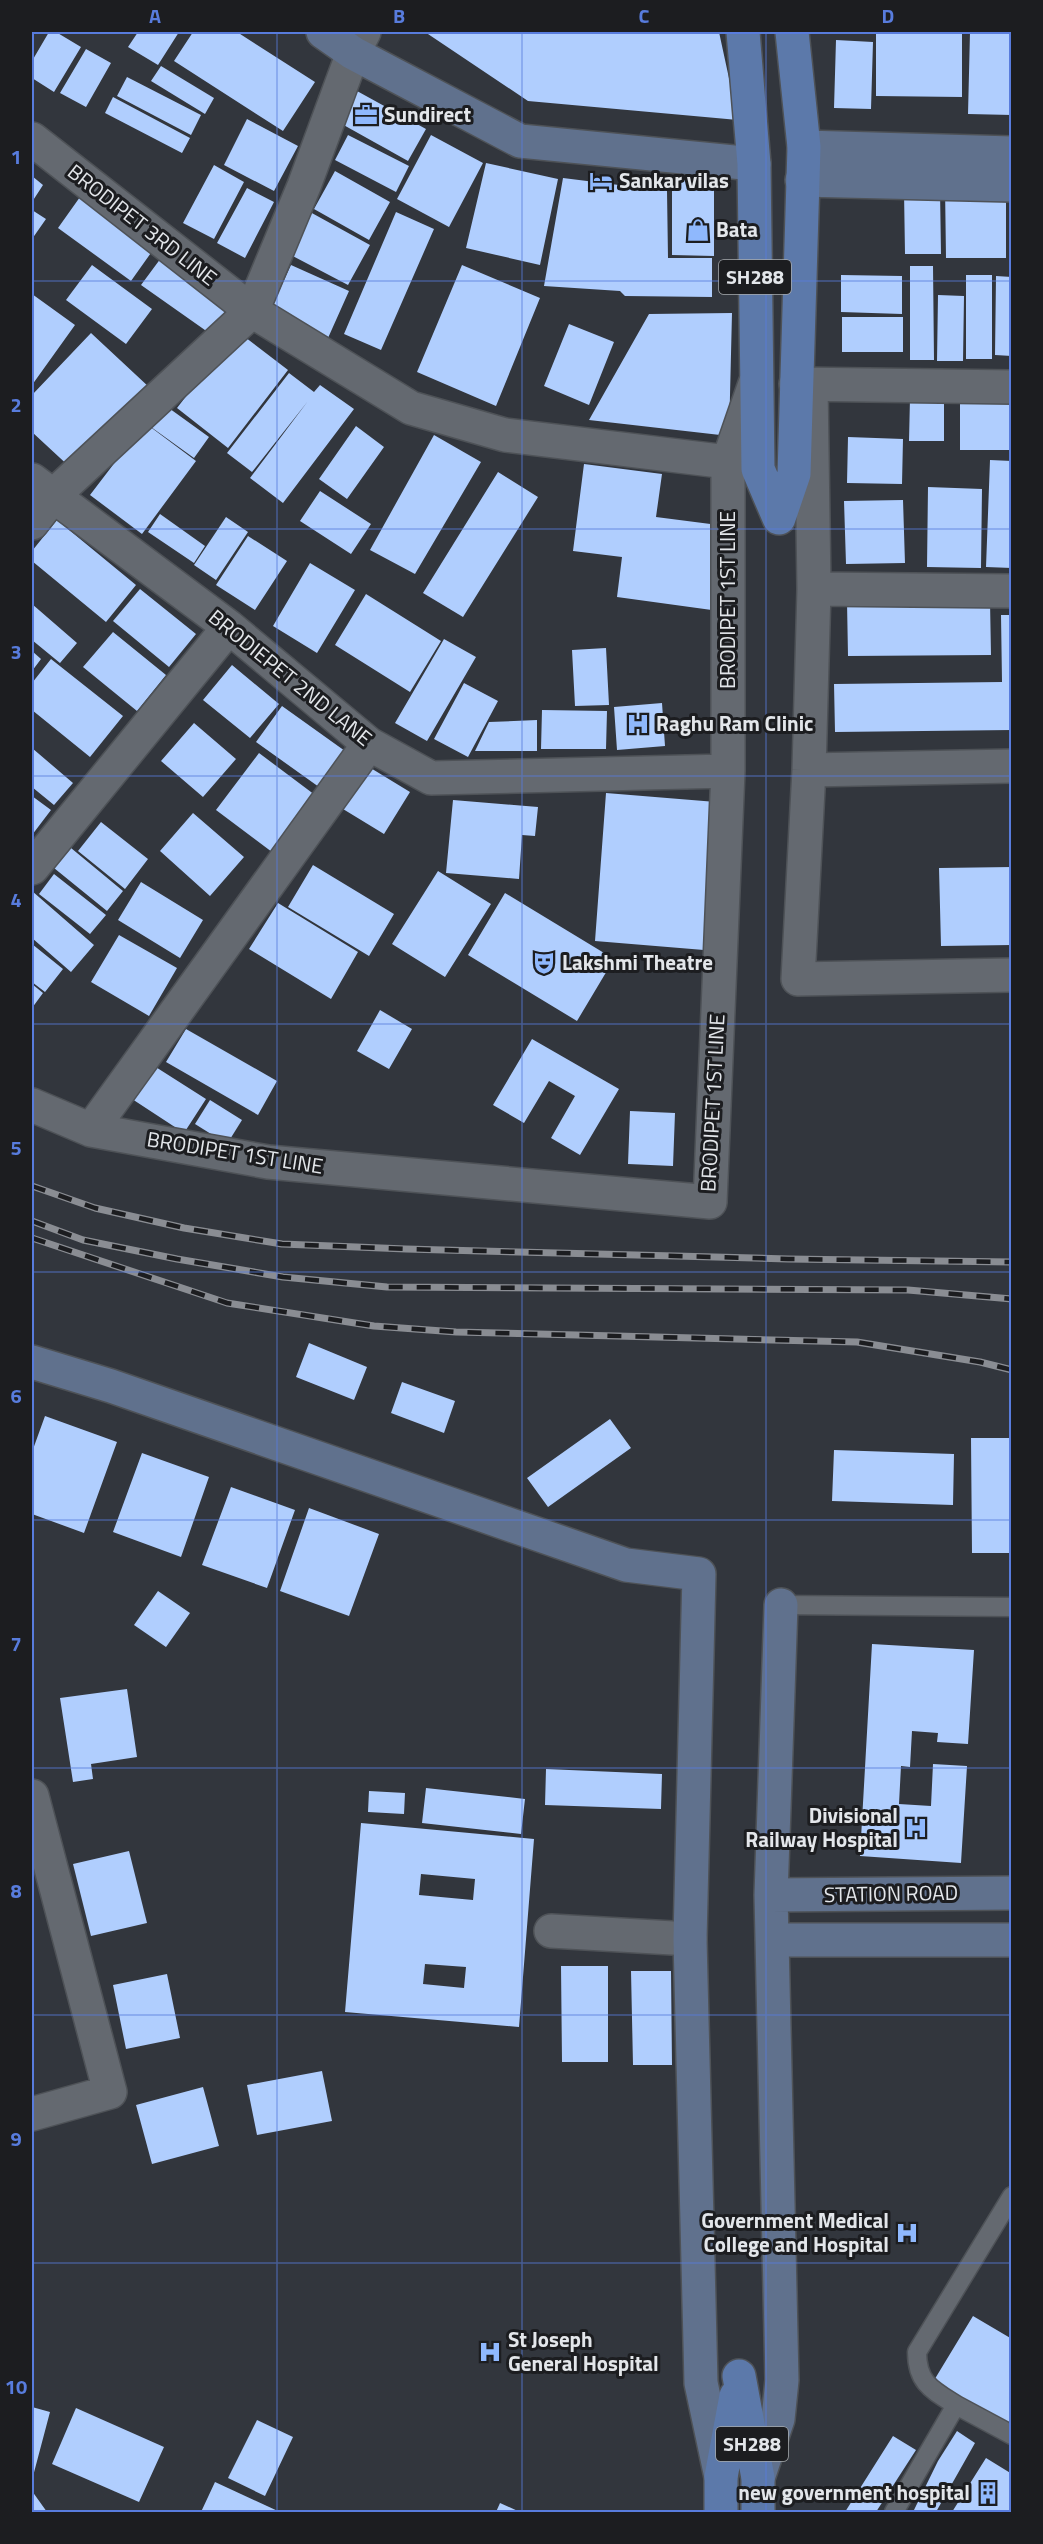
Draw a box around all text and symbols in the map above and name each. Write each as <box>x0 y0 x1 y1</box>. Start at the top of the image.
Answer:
text: A <box>149 0 161 31</box>
text: B <box>393 0 405 31</box>
text: C <box>639 0 650 31</box>
text: D <box>882 0 894 31</box>
place label: Sundirect <box>384 98 471 130</box>
office icon: Sundirect <box>353 102 379 128</box>
text: 1 <box>10 141 22 172</box>
street label: BRODIPET 3RD LINE <box>61 156 224 293</box>
place label: Sankar vilas <box>619 164 729 196</box>
hotel icon: Sankar vilas <box>588 168 614 194</box>
place label: Bata <box>716 213 758 245</box>
shop icon: Bata <box>685 217 711 243</box>
road number: SH288 <box>719 260 791 294</box>
text: 2 <box>10 389 22 420</box>
street label: BRODIPET 1ST LINE <box>711 511 743 689</box>
street label: BRODIEPET 2ND LANE <box>202 601 379 753</box>
text: 3 <box>10 636 22 667</box>
place label: Raghu Ram Clinic <box>656 707 813 739</box>
hospital icon: Raghu Ram Clinic <box>625 711 651 737</box>
text: 4 <box>10 884 22 915</box>
place label: Lakshmi Theatre <box>562 946 713 978</box>
theatre icon: Lakshmi Theatre <box>531 950 557 976</box>
street label: BRODIPET 1ST LINE <box>691 1013 733 1193</box>
street label: BRODIPET 1ST LINE <box>145 1122 326 1182</box>
text: 5 <box>10 1132 22 1163</box>
text: 6 <box>10 1380 22 1411</box>
text: 7 <box>10 1628 22 1659</box>
place label: Divisional Railway Hospital <box>745 1799 898 1855</box>
hospital icon: Divisional Railway Hospital <box>903 1815 929 1841</box>
text: 8 <box>10 1875 22 1906</box>
street label: STATION ROAD <box>823 1876 958 1910</box>
text: 9 <box>10 2123 22 2154</box>
place label: Government Medical College and Hospital <box>701 2204 889 2260</box>
hospital icon: Government Medical College and Hospital <box>894 2220 920 2246</box>
place label: St Joseph General Hospital <box>508 2323 659 2379</box>
hospital icon: St Joseph General Hospital <box>477 2339 503 2365</box>
text: 10 <box>5 2371 27 2402</box>
road number: SH288 <box>716 2427 788 2461</box>
place label: new government hospital <box>738 2476 970 2508</box>
building icon: new government hospital <box>975 2480 1001 2506</box>

